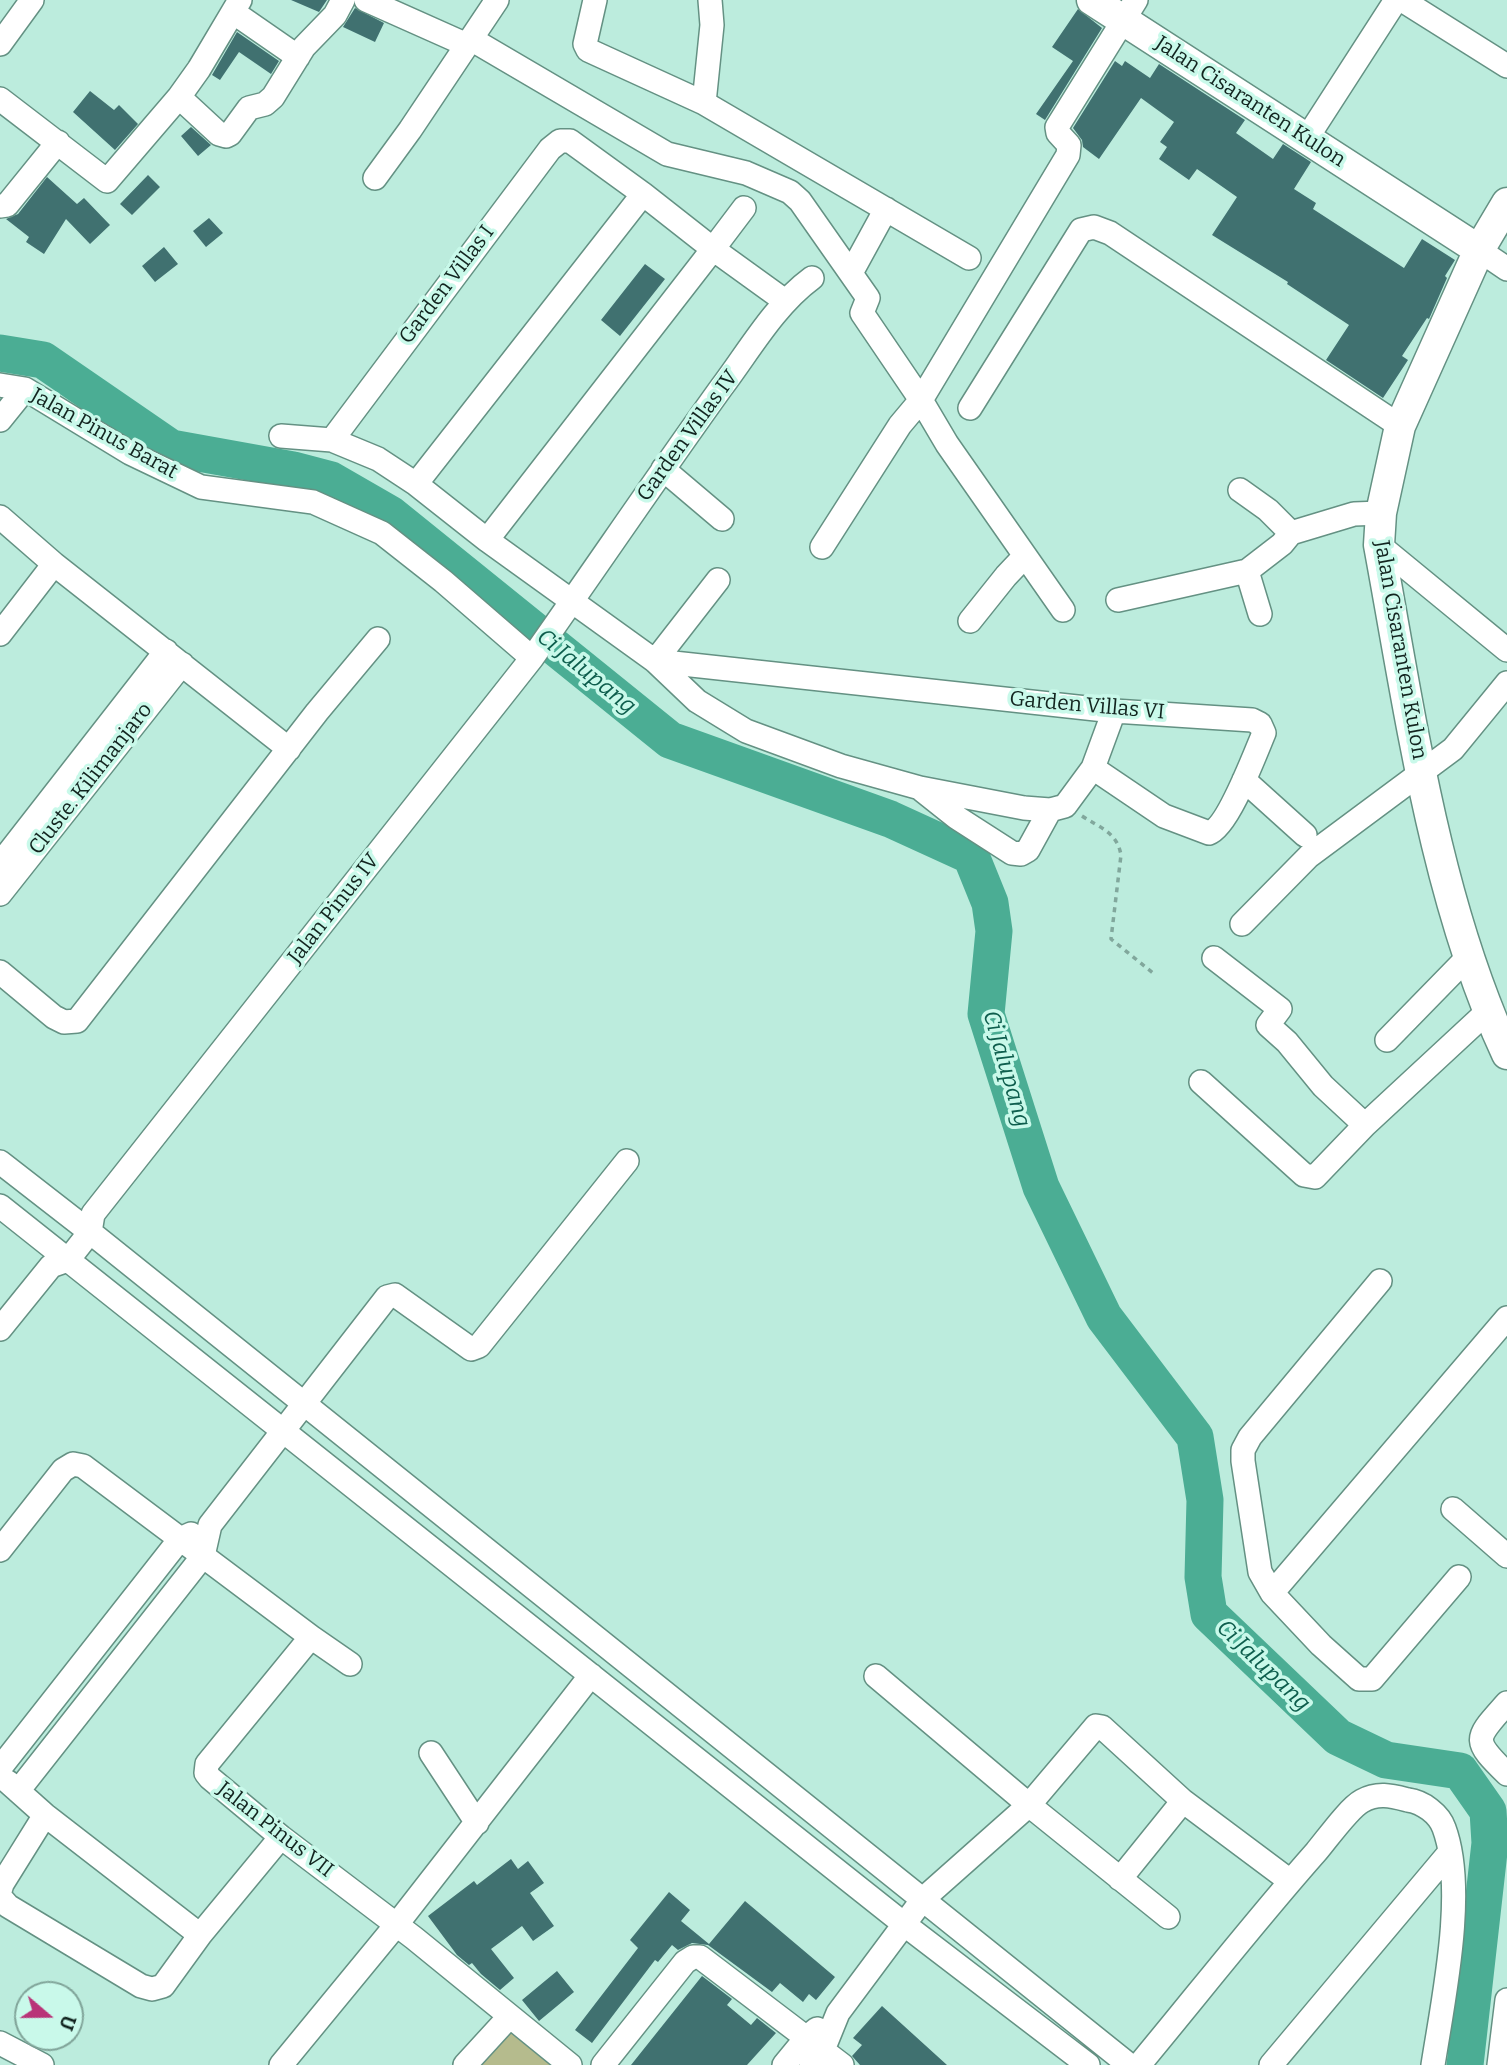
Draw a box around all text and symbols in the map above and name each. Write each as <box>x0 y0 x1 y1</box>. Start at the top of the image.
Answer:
street label: Jalan Cisaranten Kulon <box>1150 31 1350 173</box>
street label: Garden Villas I <box>394 221 500 349</box>
street label: Garden Villas IV <box>632 366 744 506</box>
street label: Jalan Pinus Barat <box>26 383 182 485</box>
street label: Jalan Cisaranten Kulon <box>1368 539 1432 761</box>
water label: Ci Jalupang <box>531 624 641 720</box>
street label: Garden Villas VI <box>1008 687 1166 725</box>
street label: Cluste. Kilimanjaro <box>24 698 158 860</box>
street label: Jalan Pinus IV <box>283 849 385 969</box>
water label: Ci Jalupang <box>976 1008 1036 1130</box>
water label: Ci Jalupang <box>1210 1614 1316 1718</box>
street label: Jalan Pinus VII <box>212 1777 338 1883</box>
north arrow <box>14 1981 84 2051</box>
text: U <box>54 2012 81 2033</box>

